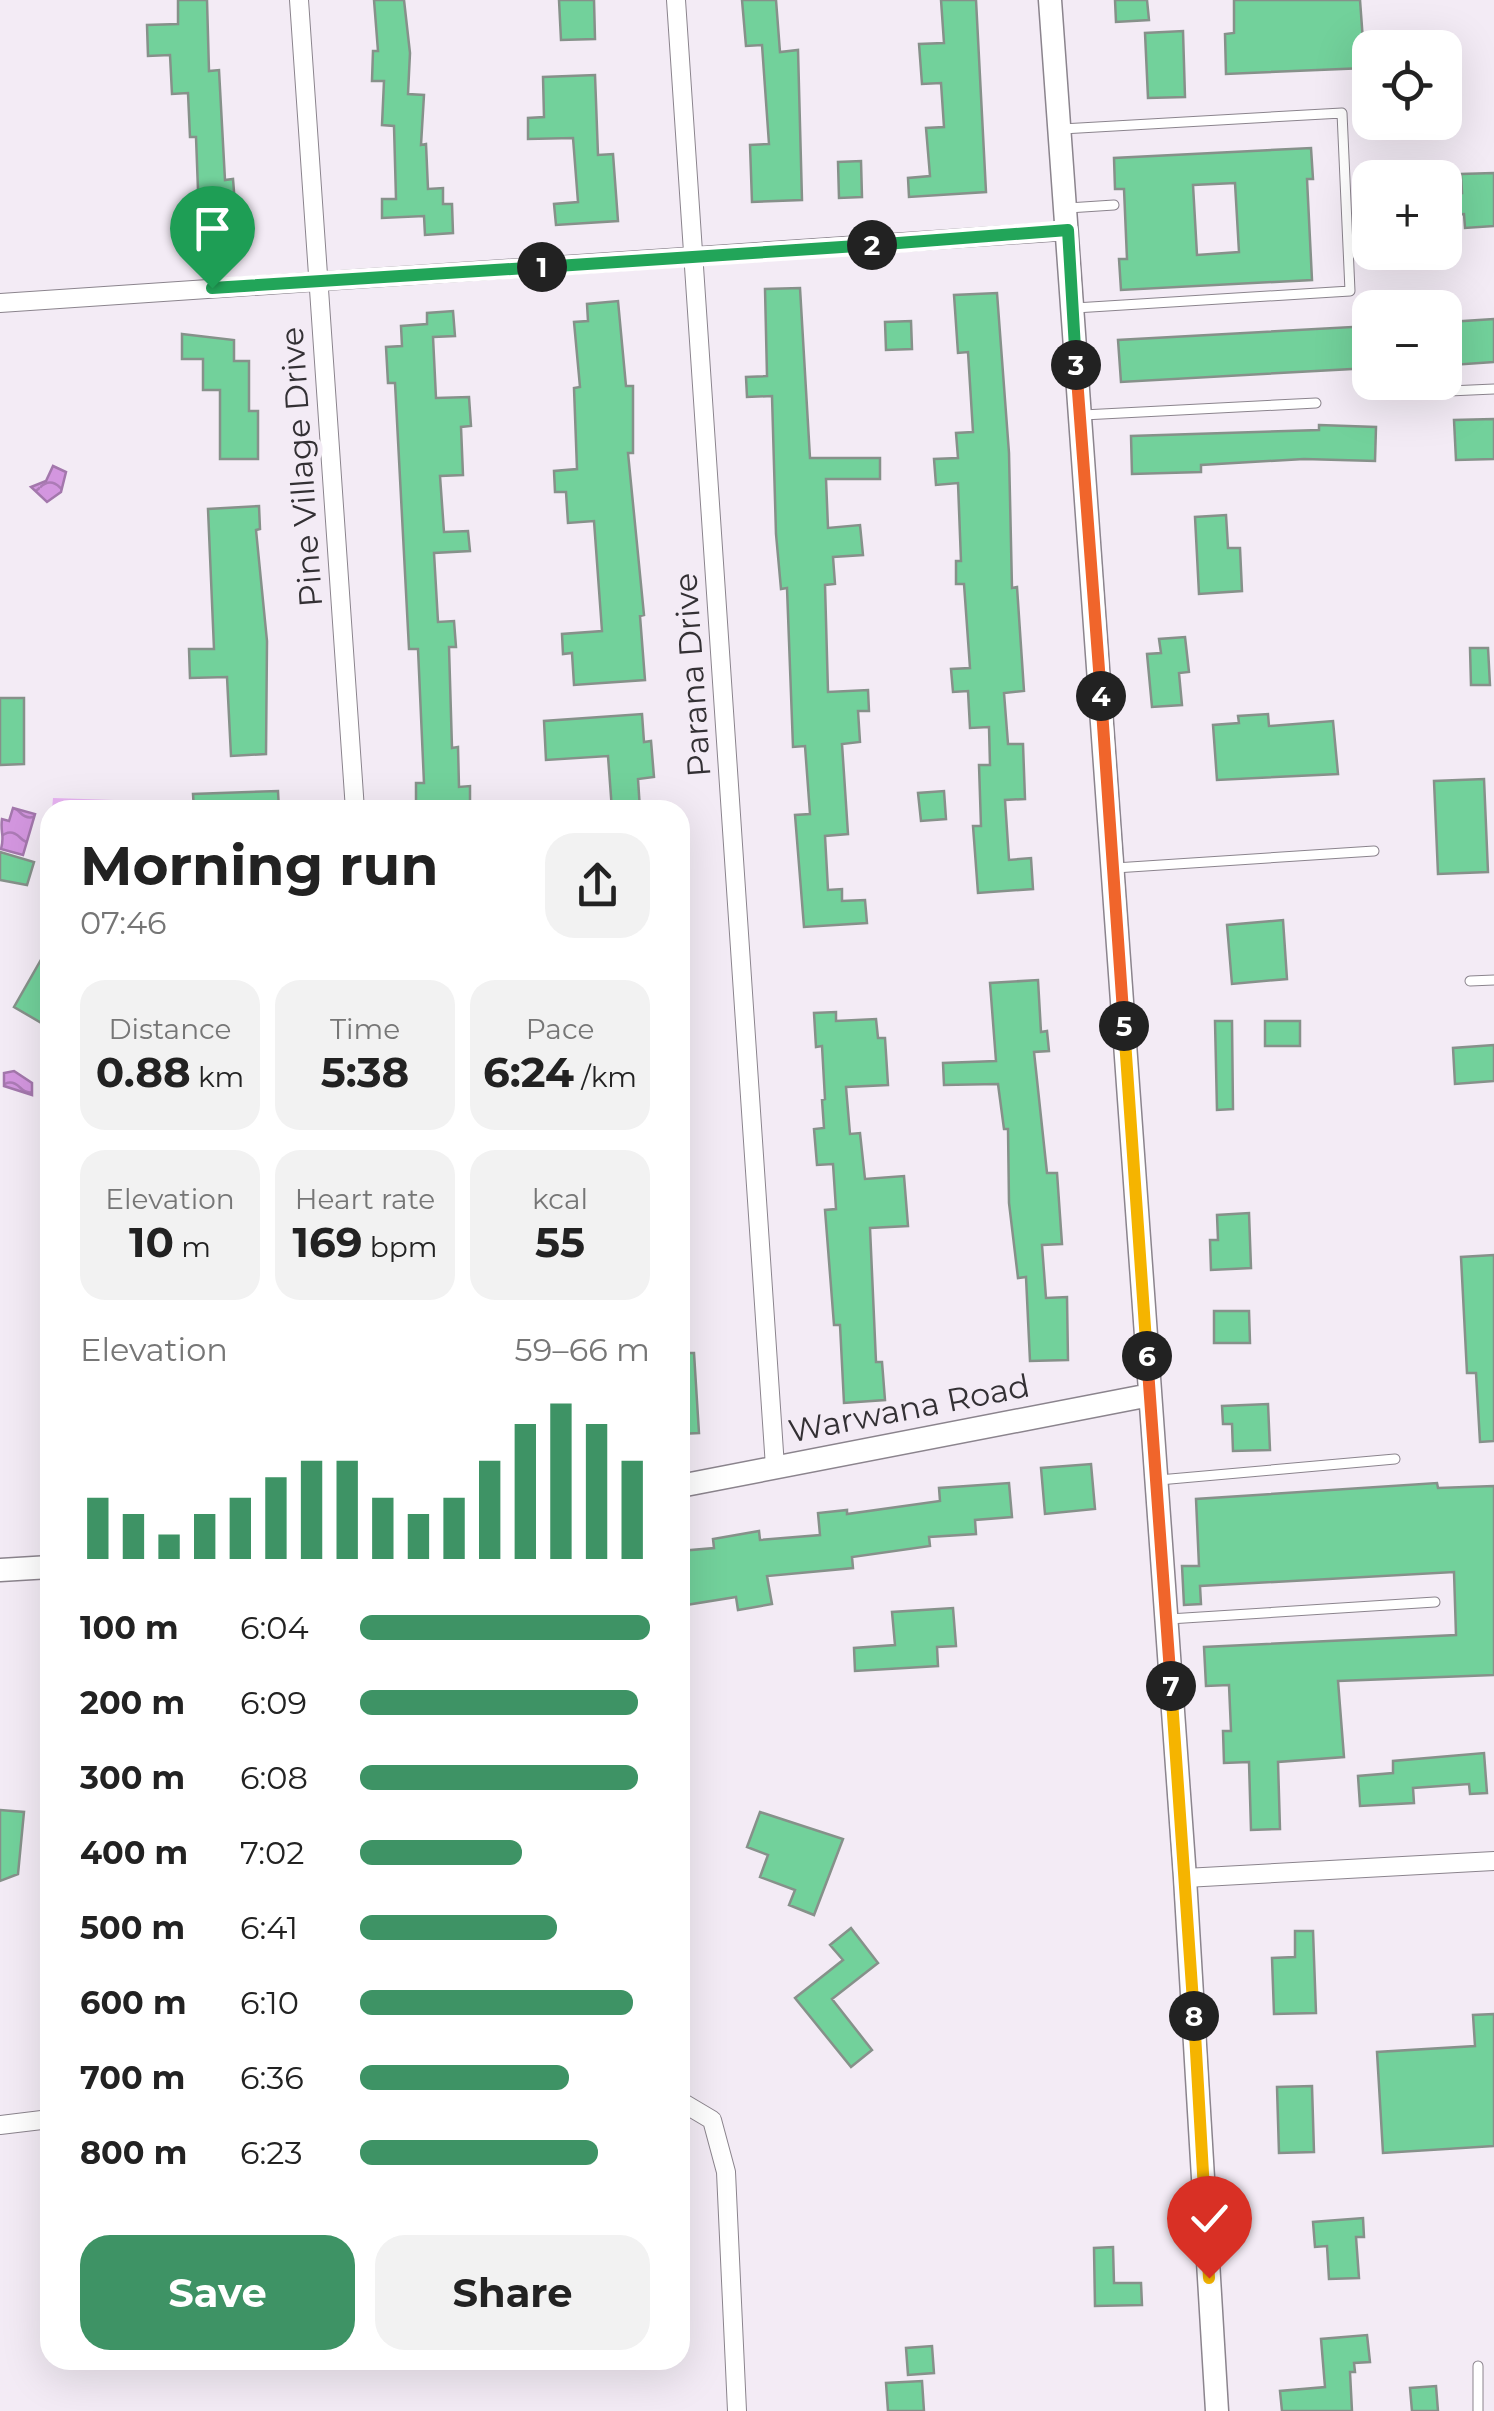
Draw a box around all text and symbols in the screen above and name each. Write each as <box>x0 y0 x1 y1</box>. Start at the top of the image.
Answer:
map controls <box>1352 30 1462 400</box>
button: locate <box>1352 30 1462 140</box>
button: + <box>1352 160 1462 270</box>
pin <box>170 186 255 289</box>
icon: arrive <box>185 201 240 256</box>
pin: 2 <box>847 220 897 270</box>
text: 2 <box>864 228 880 262</box>
pin: 1 <box>517 242 567 292</box>
text: 1 <box>537 250 547 284</box>
button: − <box>1352 290 1462 400</box>
street label: Pine Village Drive <box>272 326 330 608</box>
pin: 3 <box>1051 340 1101 390</box>
text: 3 <box>1068 348 1084 382</box>
street label: Parana Drive <box>665 572 719 778</box>
pin: 4 <box>1076 671 1126 721</box>
text: 4 <box>1091 679 1111 713</box>
text: Morning run <box>80 832 438 899</box>
button: share <box>545 833 650 938</box>
text: 07:46 <box>80 903 167 942</box>
pin: 5 <box>1099 1001 1149 1051</box>
text: 5 <box>1116 1009 1132 1043</box>
text: Distance <box>108 1012 232 1046</box>
text: Time <box>330 1012 400 1046</box>
text: Pace <box>526 1012 594 1046</box>
text: 0.88 <box>96 1046 191 1098</box>
text: 5:38 <box>321 1046 409 1098</box>
text: 6:24 <box>483 1046 574 1098</box>
text: km <box>191 1060 244 1094</box>
text: /km <box>574 1060 637 1094</box>
text: Elevation <box>105 1182 235 1216</box>
text: Heart rate <box>295 1182 435 1216</box>
text: kcal <box>532 1182 588 1216</box>
text: 10 <box>129 1216 174 1268</box>
text: 169 <box>293 1216 362 1268</box>
text: 55 <box>535 1216 585 1268</box>
text: m <box>174 1230 211 1264</box>
text: bpm <box>362 1230 438 1264</box>
text: Elevation <box>80 1330 228 1369</box>
text: 59–66 m <box>515 1330 650 1369</box>
pin: 6 <box>1122 1331 1172 1381</box>
text: 6 <box>1138 1339 1156 1373</box>
street label: Warwana Road <box>785 1365 1033 1451</box>
text: 100 m <box>80 1608 179 1647</box>
text: 6:04 <box>240 1608 309 1647</box>
pin: 7 <box>1146 1661 1196 1711</box>
text: 7 <box>1162 1669 1180 1703</box>
text: 200 m <box>80 1683 185 1722</box>
text: 6:09 <box>240 1683 307 1722</box>
text: 300 m <box>80 1758 185 1797</box>
text: 6:08 <box>240 1758 308 1797</box>
text: 400 m <box>80 1833 188 1872</box>
text: 7:02 <box>240 1833 304 1872</box>
text: 500 m <box>80 1908 185 1947</box>
text: 6:41 <box>240 1908 298 1947</box>
text: 600 m <box>80 1983 186 2022</box>
text: 6:10 <box>240 1983 299 2022</box>
pin: 8 <box>1169 1991 1219 2041</box>
text: 8 <box>1185 1999 1203 2033</box>
text: 700 m <box>80 2058 185 2097</box>
text: 6:36 <box>240 2058 304 2097</box>
text: 800 m <box>80 2133 187 2172</box>
text: 6:23 <box>240 2133 303 2172</box>
pin <box>1167 2176 1252 2279</box>
icon: check <box>1182 2191 1237 2246</box>
button: Save <box>80 2235 355 2350</box>
button: Share <box>375 2235 650 2350</box>

